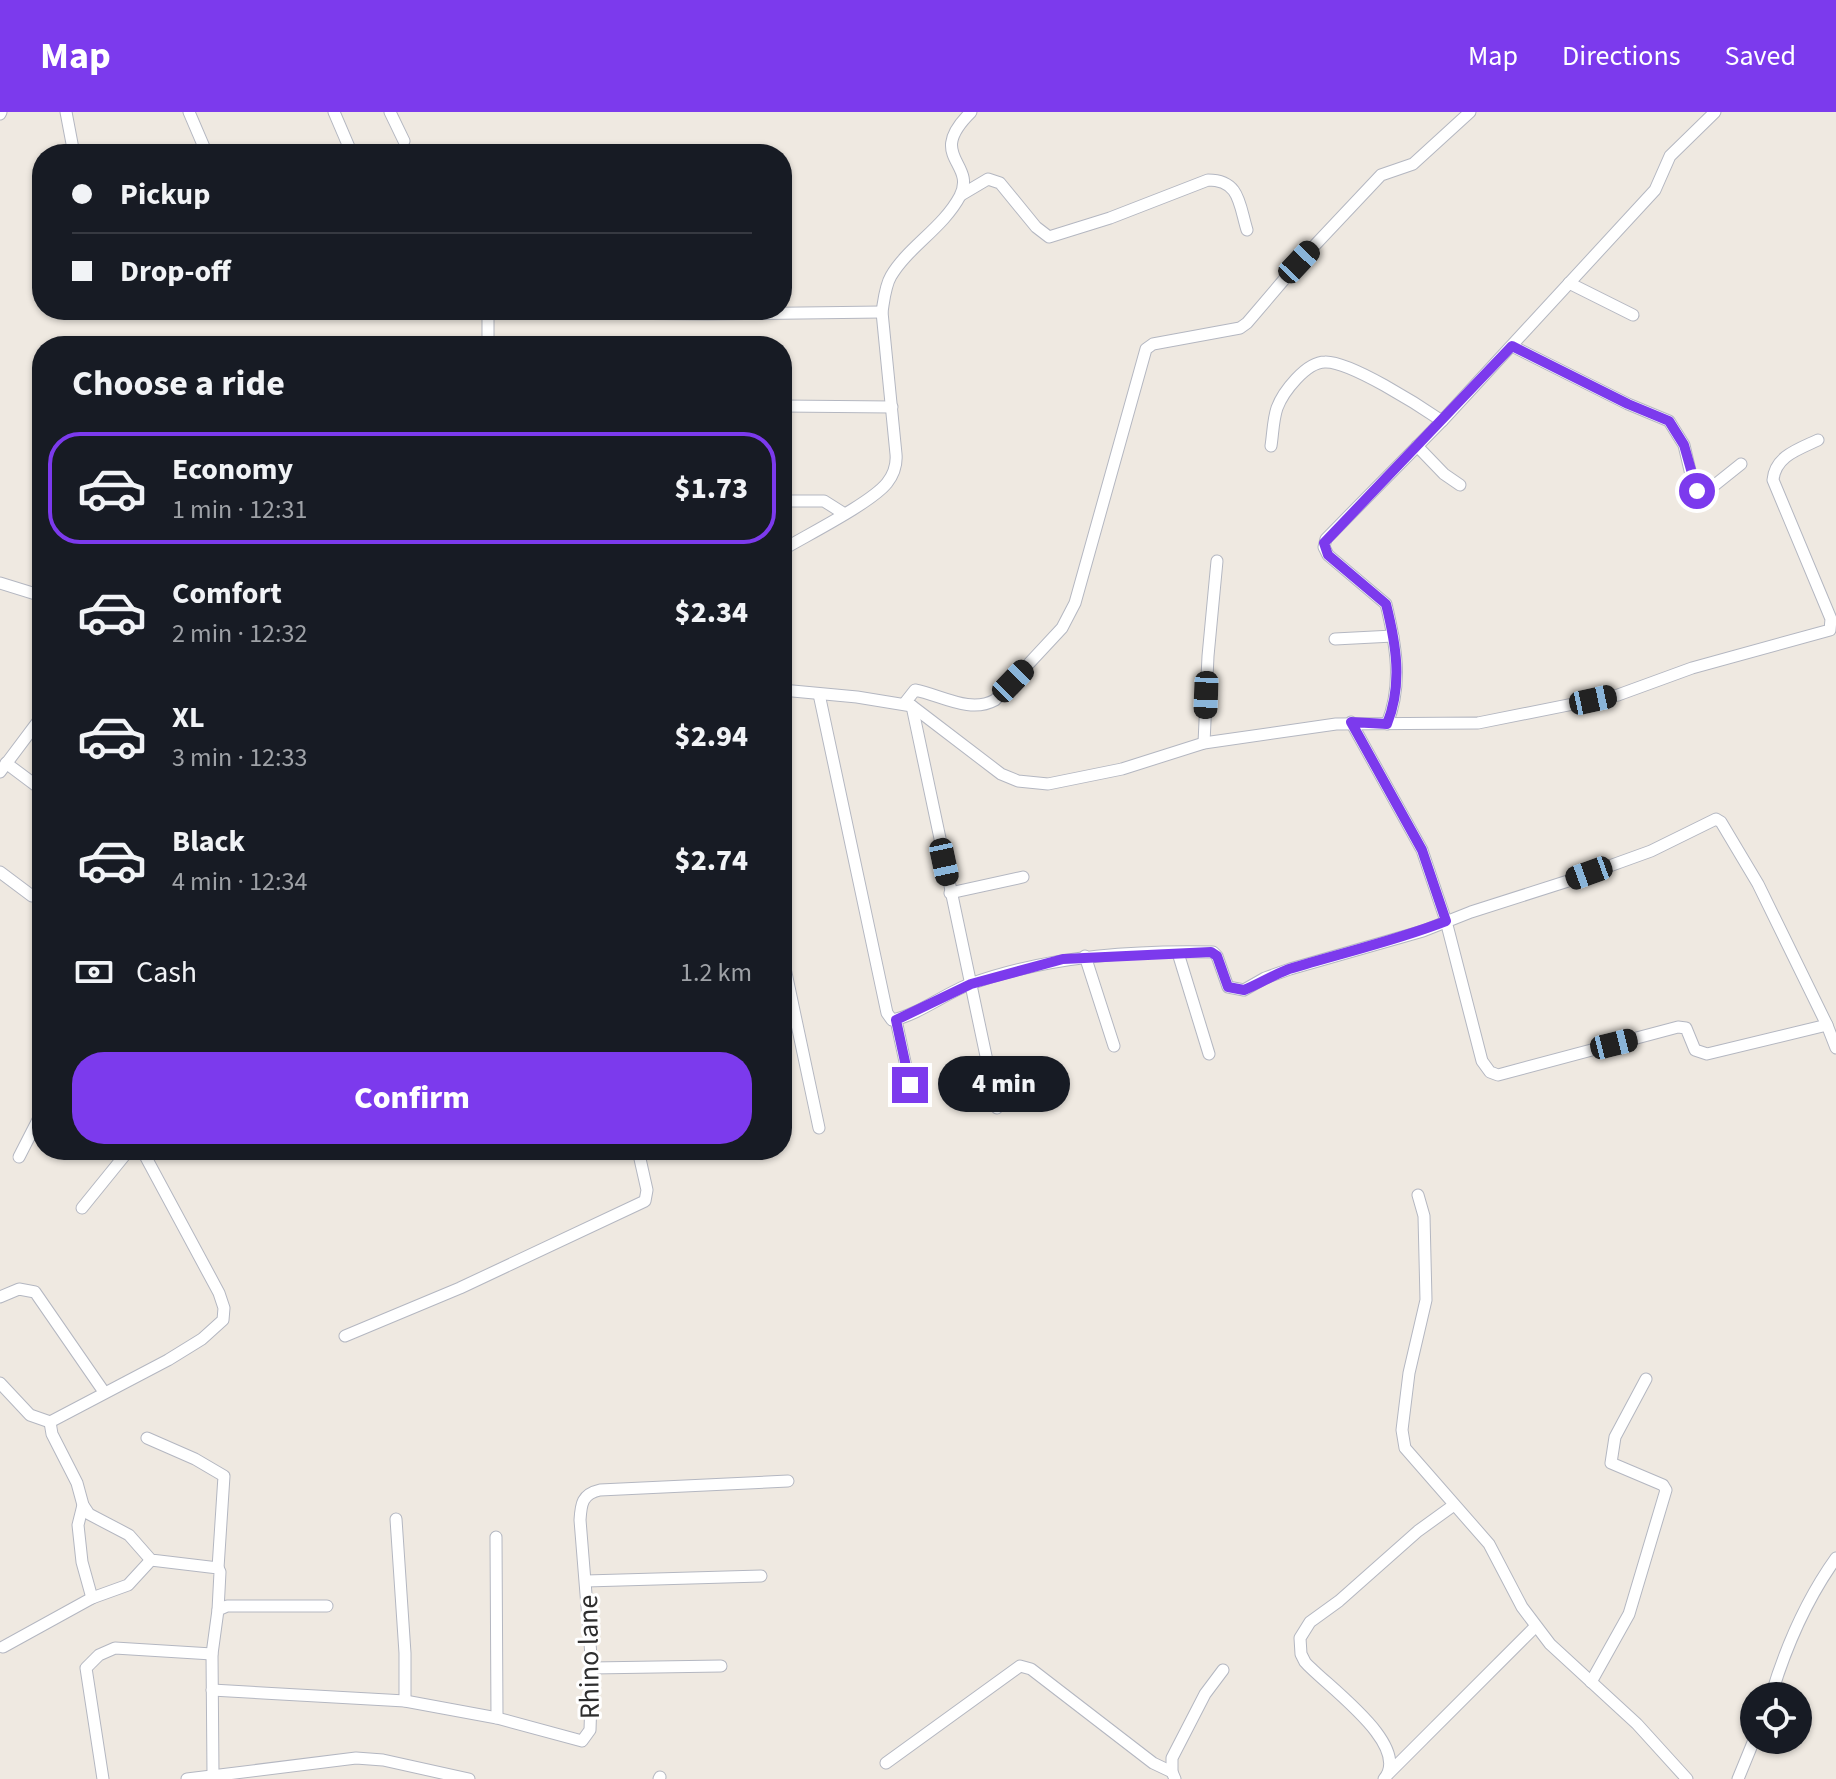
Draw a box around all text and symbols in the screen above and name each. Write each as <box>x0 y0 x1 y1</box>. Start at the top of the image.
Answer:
text: Map <box>40 29 111 83</box>
text: Map <box>1468 36 1518 76</box>
text: Directions <box>1562 36 1681 76</box>
text: Saved <box>1725 36 1796 76</box>
text: Pickup <box>120 173 210 216</box>
car <box>1274 236 1324 288</box>
text: Drop-off <box>120 250 231 293</box>
text: Choose a ride <box>72 358 285 409</box>
text: Economy <box>172 448 293 491</box>
icon: car <box>76 452 148 524</box>
text: $1.73 <box>675 467 748 510</box>
route start <box>1679 473 1715 509</box>
text: 1 min · 12:31 <box>172 491 307 528</box>
text: Comfort <box>172 572 282 615</box>
icon: car <box>76 576 148 648</box>
text: $2.34 <box>675 591 748 634</box>
text: 2 min · 12:32 <box>172 615 307 652</box>
car <box>988 655 1038 707</box>
car <box>1193 671 1219 719</box>
car <box>1567 683 1619 717</box>
text: XL <box>172 696 205 739</box>
icon: car <box>76 700 148 772</box>
text: $2.94 <box>675 715 748 758</box>
text: 3 min · 12:33 <box>172 739 307 776</box>
text: Black <box>172 820 245 863</box>
icon: car <box>76 824 148 896</box>
car <box>927 836 961 888</box>
text: $2.74 <box>675 839 748 882</box>
car <box>1562 854 1616 892</box>
text: 4 min · 12:34 <box>172 863 307 900</box>
icon: cash <box>72 950 116 994</box>
text: Cash <box>136 951 197 994</box>
text: 1.2 km <box>680 954 752 991</box>
car <box>1588 1027 1640 1061</box>
button: Confirm <box>72 1052 752 1144</box>
callout: 4 min <box>938 1057 1070 1113</box>
text: 4 min <box>972 1065 1036 1102</box>
route end <box>892 1067 928 1103</box>
street label: Rhino lane <box>568 1594 610 1720</box>
map controls <box>1740 1682 1812 1754</box>
button: locate <box>1740 1682 1812 1754</box>

